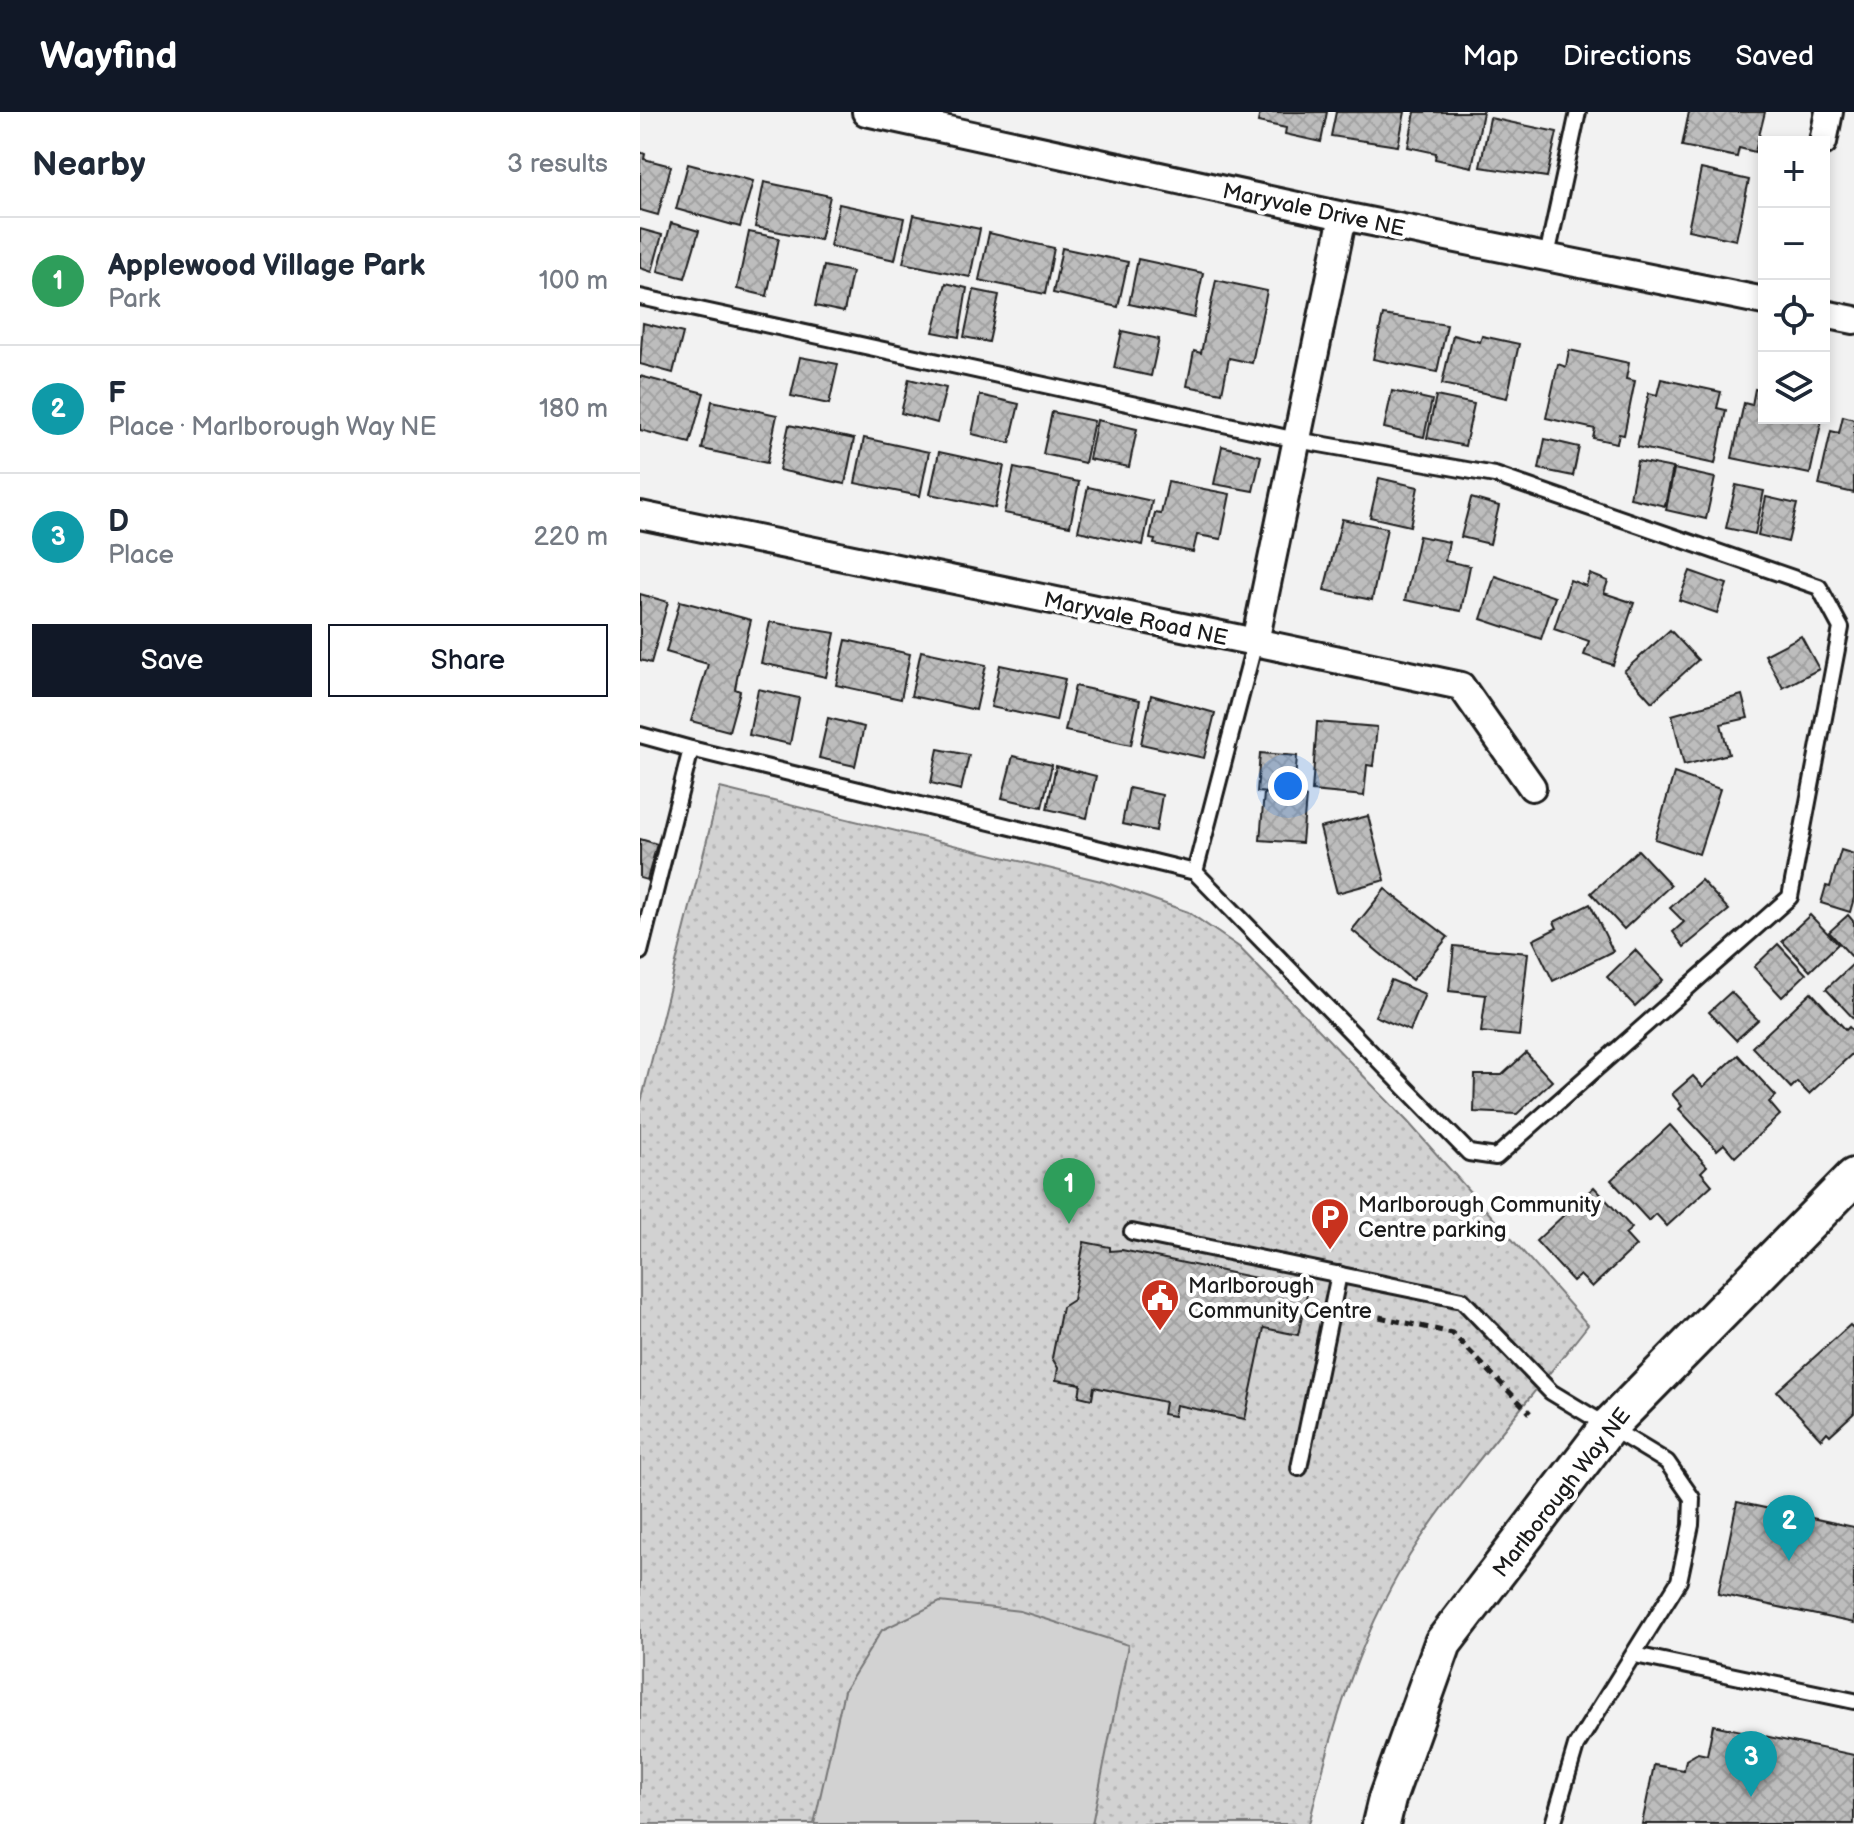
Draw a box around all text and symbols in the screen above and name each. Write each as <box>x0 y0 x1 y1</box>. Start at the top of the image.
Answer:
text: Wayfind <box>40 34 178 79</box>
text: Map <box>1462 40 1519 73</box>
text: Directions <box>1563 40 1691 73</box>
text: Saved <box>1735 40 1814 73</box>
map controls <box>1758 136 1830 424</box>
button: + <box>1758 136 1830 208</box>
text: Nearby <box>32 144 146 185</box>
text: 3 results <box>507 149 608 180</box>
street label: Maryvale Drive NE <box>1220 178 1407 243</box>
button: − <box>1758 208 1830 280</box>
text: Applewood Village Park <box>108 248 425 284</box>
text: 1 <box>53 266 63 297</box>
text: 100 m <box>539 266 608 297</box>
button: locate <box>1758 280 1830 352</box>
text: Park <box>108 284 160 315</box>
button: layers <box>1758 352 1830 424</box>
text: F <box>108 376 126 412</box>
text: 2 <box>50 394 66 425</box>
text: 180 m <box>539 394 608 425</box>
text: Place · Marlborough Way NE <box>108 412 437 443</box>
text: D <box>108 504 129 540</box>
text: 3 <box>50 522 66 553</box>
text: 220 m <box>534 522 608 553</box>
text: Place <box>108 540 174 571</box>
street label: Maryvale Road NE <box>1041 587 1230 652</box>
button: Save <box>32 624 312 697</box>
button: Share <box>328 624 608 697</box>
your location <box>1268 766 1308 806</box>
pin: 1 <box>1043 1158 1095 1224</box>
place label: Marlborough Community Centre parking <box>1358 1192 1601 1244</box>
parking icon: Marlborough Community Centre parking <box>1309 1196 1351 1251</box>
place label: Marlborough Community Centre <box>1188 1273 1372 1325</box>
public building icon: Marlborough Community Centre <box>1139 1277 1181 1332</box>
street label: Marlborough Way NE <box>1488 1403 1637 1583</box>
pin: 2 <box>1763 1495 1815 1561</box>
pin: 3 <box>1725 1731 1777 1797</box>

